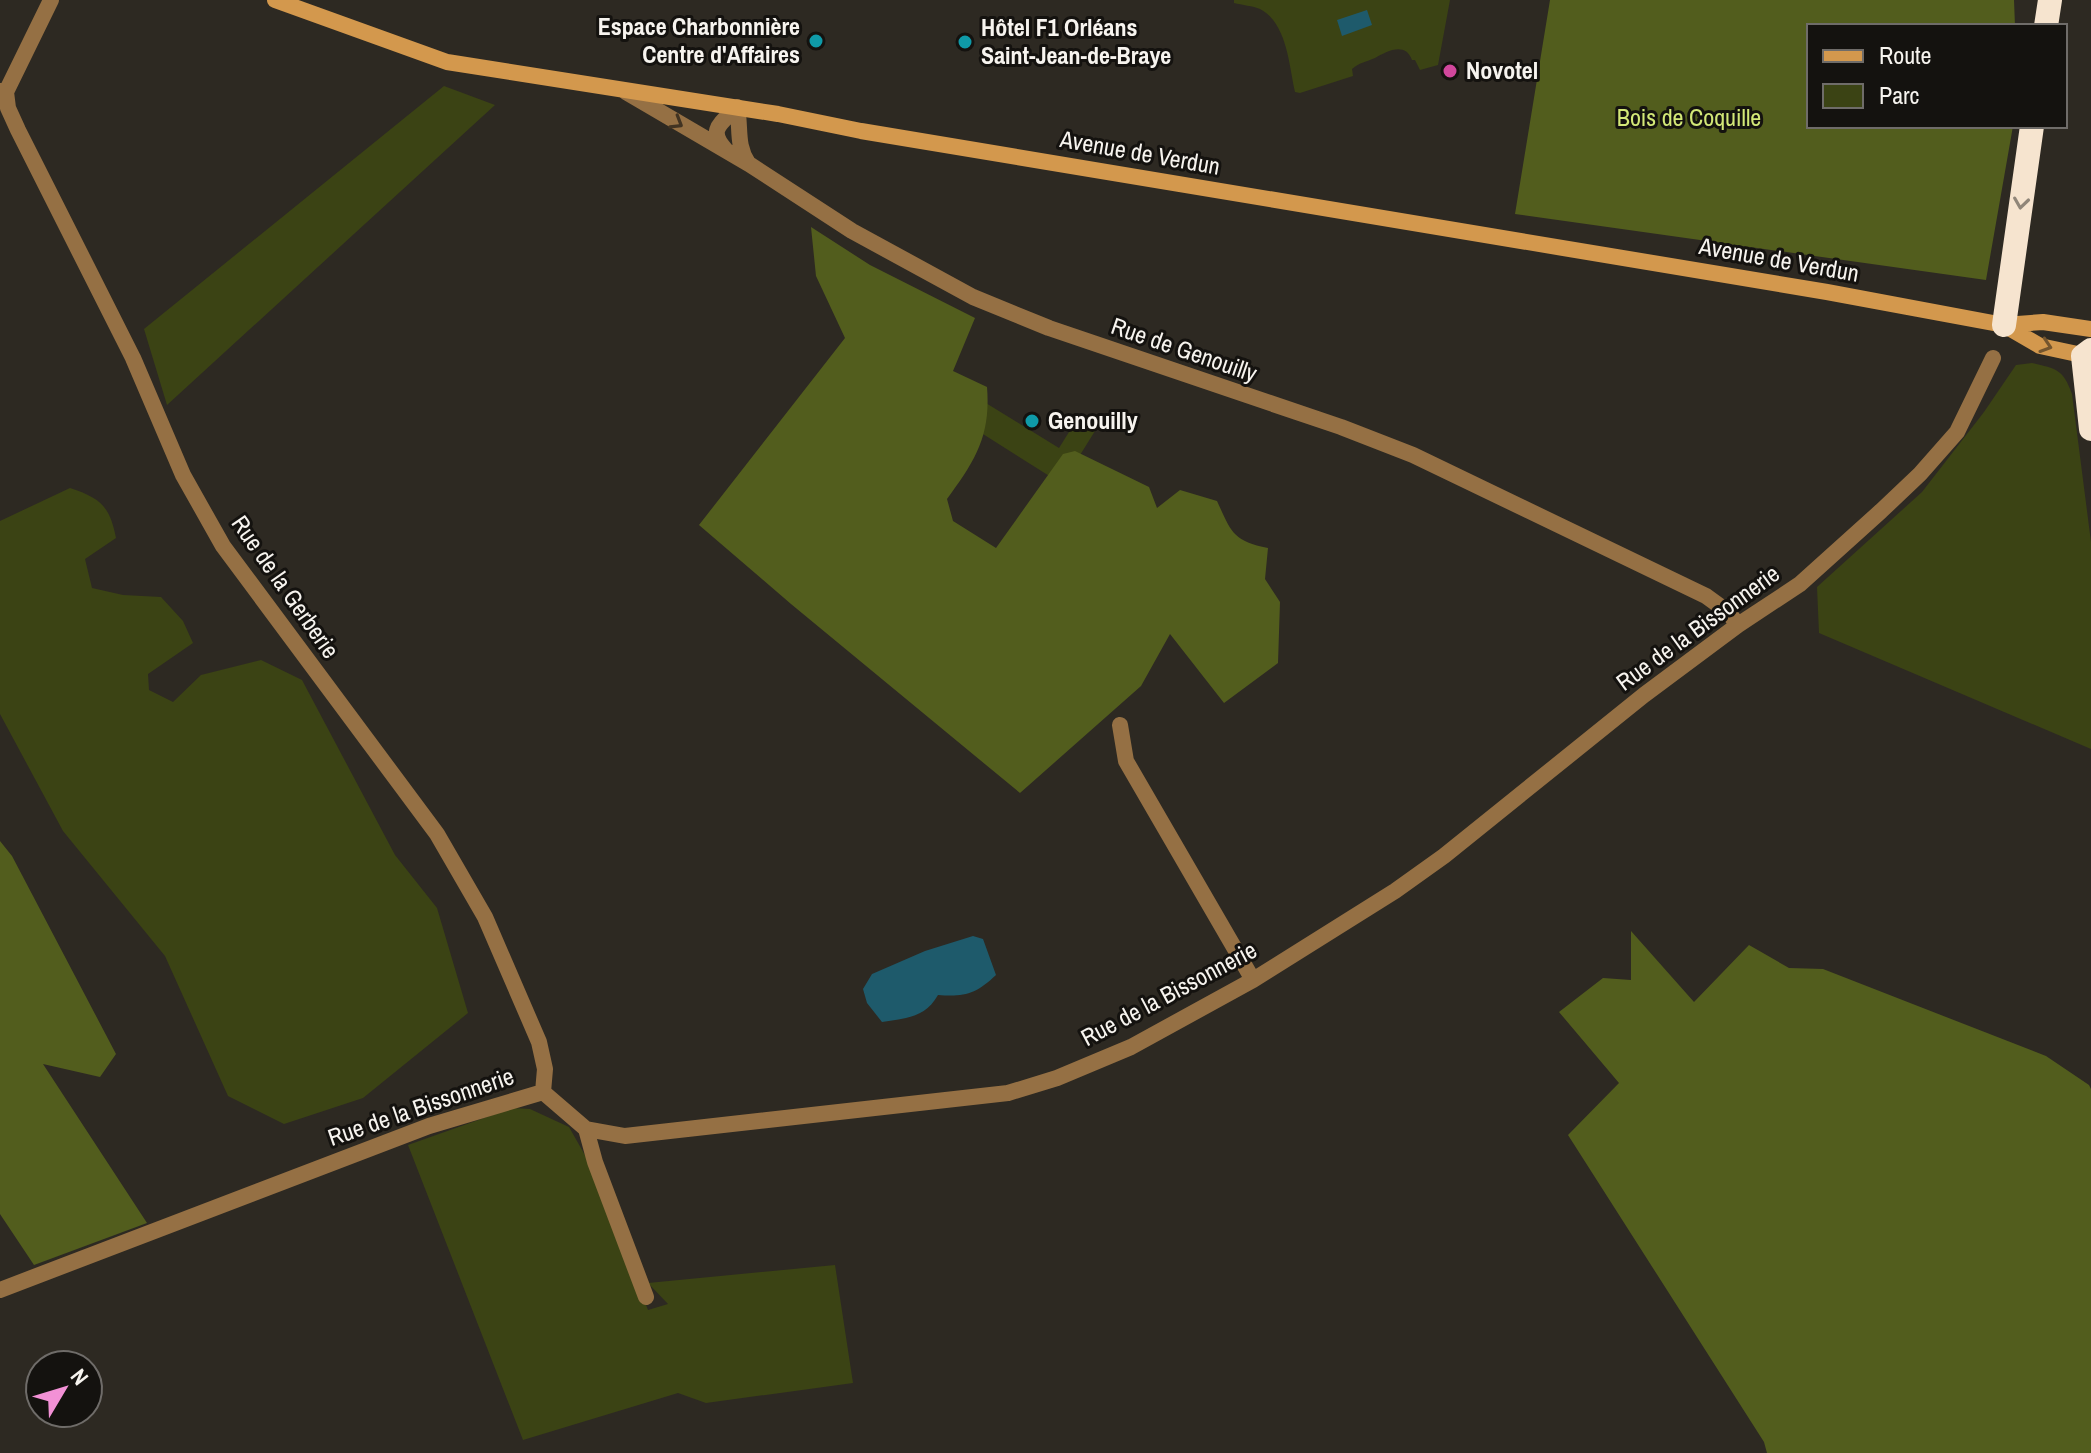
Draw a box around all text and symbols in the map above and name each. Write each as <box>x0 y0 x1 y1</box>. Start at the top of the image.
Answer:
place label: Espace Charbonnière Centre d'Affaires <box>598 10 800 70</box>
place label: Hôtel F1 Orléans Saint-Jean-de-Braye <box>981 11 1171 71</box>
legend <box>1807 24 2067 128</box>
marker: Espace Charbonnière Centre d'Affaires <box>807 32 825 50</box>
marker: Hôtel F1 Orléans Saint-Jean-de-Braye <box>956 33 974 51</box>
text: Route <box>1879 39 1932 71</box>
place label: Novotel <box>1466 54 1538 86</box>
marker: Novotel <box>1441 62 1459 80</box>
text: Parc <box>1879 79 1920 111</box>
park label: Bois de Coquille <box>1617 101 1761 133</box>
one-way arrow <box>668 114 683 129</box>
street label: Avenue de Verdun <box>1057 122 1223 182</box>
one-way arrow <box>2013 196 2030 210</box>
street label: Avenue de Verdun <box>1696 229 1862 289</box>
street label: Rue de Genouilly <box>1107 309 1262 389</box>
one-way arrow <box>2039 337 2052 353</box>
place label: Genouilly <box>1048 404 1138 436</box>
marker: Genouilly <box>1023 412 1041 430</box>
street label: Rue de la Gerberie <box>225 509 347 664</box>
street label: Rue de la Bissonnerie <box>1609 557 1786 697</box>
street label: Rue de la Bissonnerie <box>1075 933 1262 1053</box>
street label: Rue de la Bissonnerie <box>323 1059 518 1153</box>
north arrow <box>24 1349 104 1429</box>
text: N <box>64 1362 96 1391</box>

